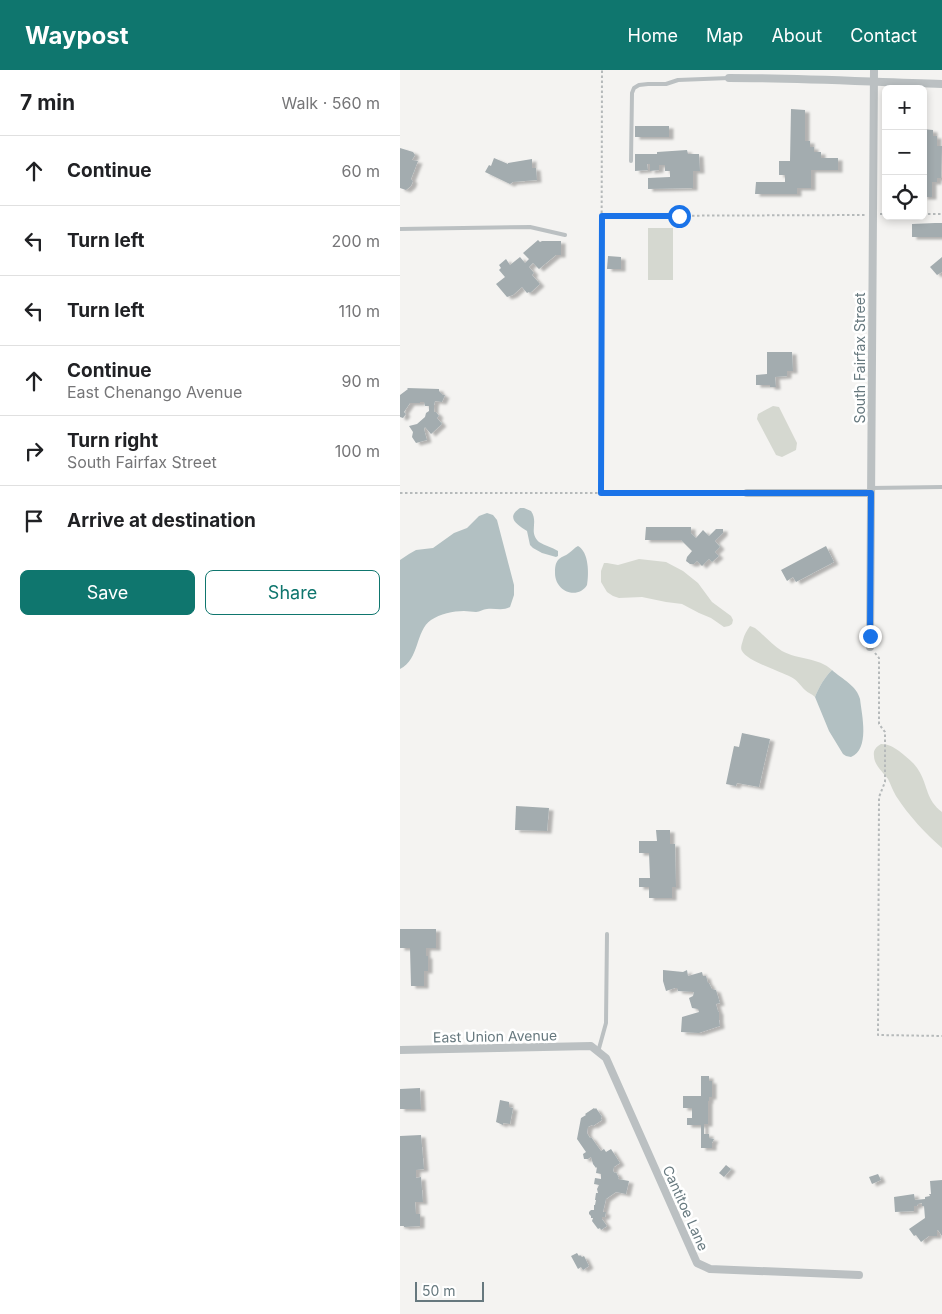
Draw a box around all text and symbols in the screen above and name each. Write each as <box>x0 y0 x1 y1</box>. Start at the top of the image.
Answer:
text: Waypost <box>25 21 129 50</box>
text: Home <box>628 25 678 46</box>
text: Map <box>706 25 743 46</box>
text: About <box>771 25 822 46</box>
text: Contact <box>850 25 917 46</box>
map controls <box>882 85 927 220</box>
button: + <box>882 85 927 130</box>
text: 7 min <box>20 90 75 115</box>
text: Walk · 560 m <box>282 93 380 113</box>
button: − <box>882 130 927 175</box>
icon: ahead <box>20 157 48 185</box>
text: Continue <box>67 159 152 182</box>
text: 60 m <box>341 161 380 181</box>
button: locate <box>882 175 927 220</box>
route start <box>668 205 691 228</box>
icon: left <box>20 227 48 255</box>
text: Turn left <box>67 229 145 252</box>
text: 200 m <box>332 231 380 251</box>
street label: South Fairfax Street <box>851 292 868 424</box>
icon: left <box>20 297 48 325</box>
text: Turn left <box>67 299 145 322</box>
text: 110 m <box>338 301 380 321</box>
text: Continue <box>67 359 152 382</box>
icon: ahead <box>20 367 48 395</box>
text: 90 m <box>341 371 380 391</box>
text: East Chenango Avenue <box>67 382 242 402</box>
text: Turn right <box>67 429 158 452</box>
icon: right <box>20 437 48 465</box>
text: 100 m <box>335 441 380 461</box>
text: South Fairfax Street <box>67 452 217 472</box>
icon: arrive <box>20 507 48 535</box>
text: Arrive at destination <box>67 509 256 532</box>
button: Save <box>20 570 195 615</box>
button: Share <box>205 570 380 615</box>
route end <box>859 625 882 648</box>
street label: East Union Avenue <box>433 1026 557 1046</box>
street label: Cantitoe Lane <box>660 1163 712 1253</box>
scale bar <box>415 1279 484 1302</box>
text: 50 m <box>422 1282 456 1299</box>

